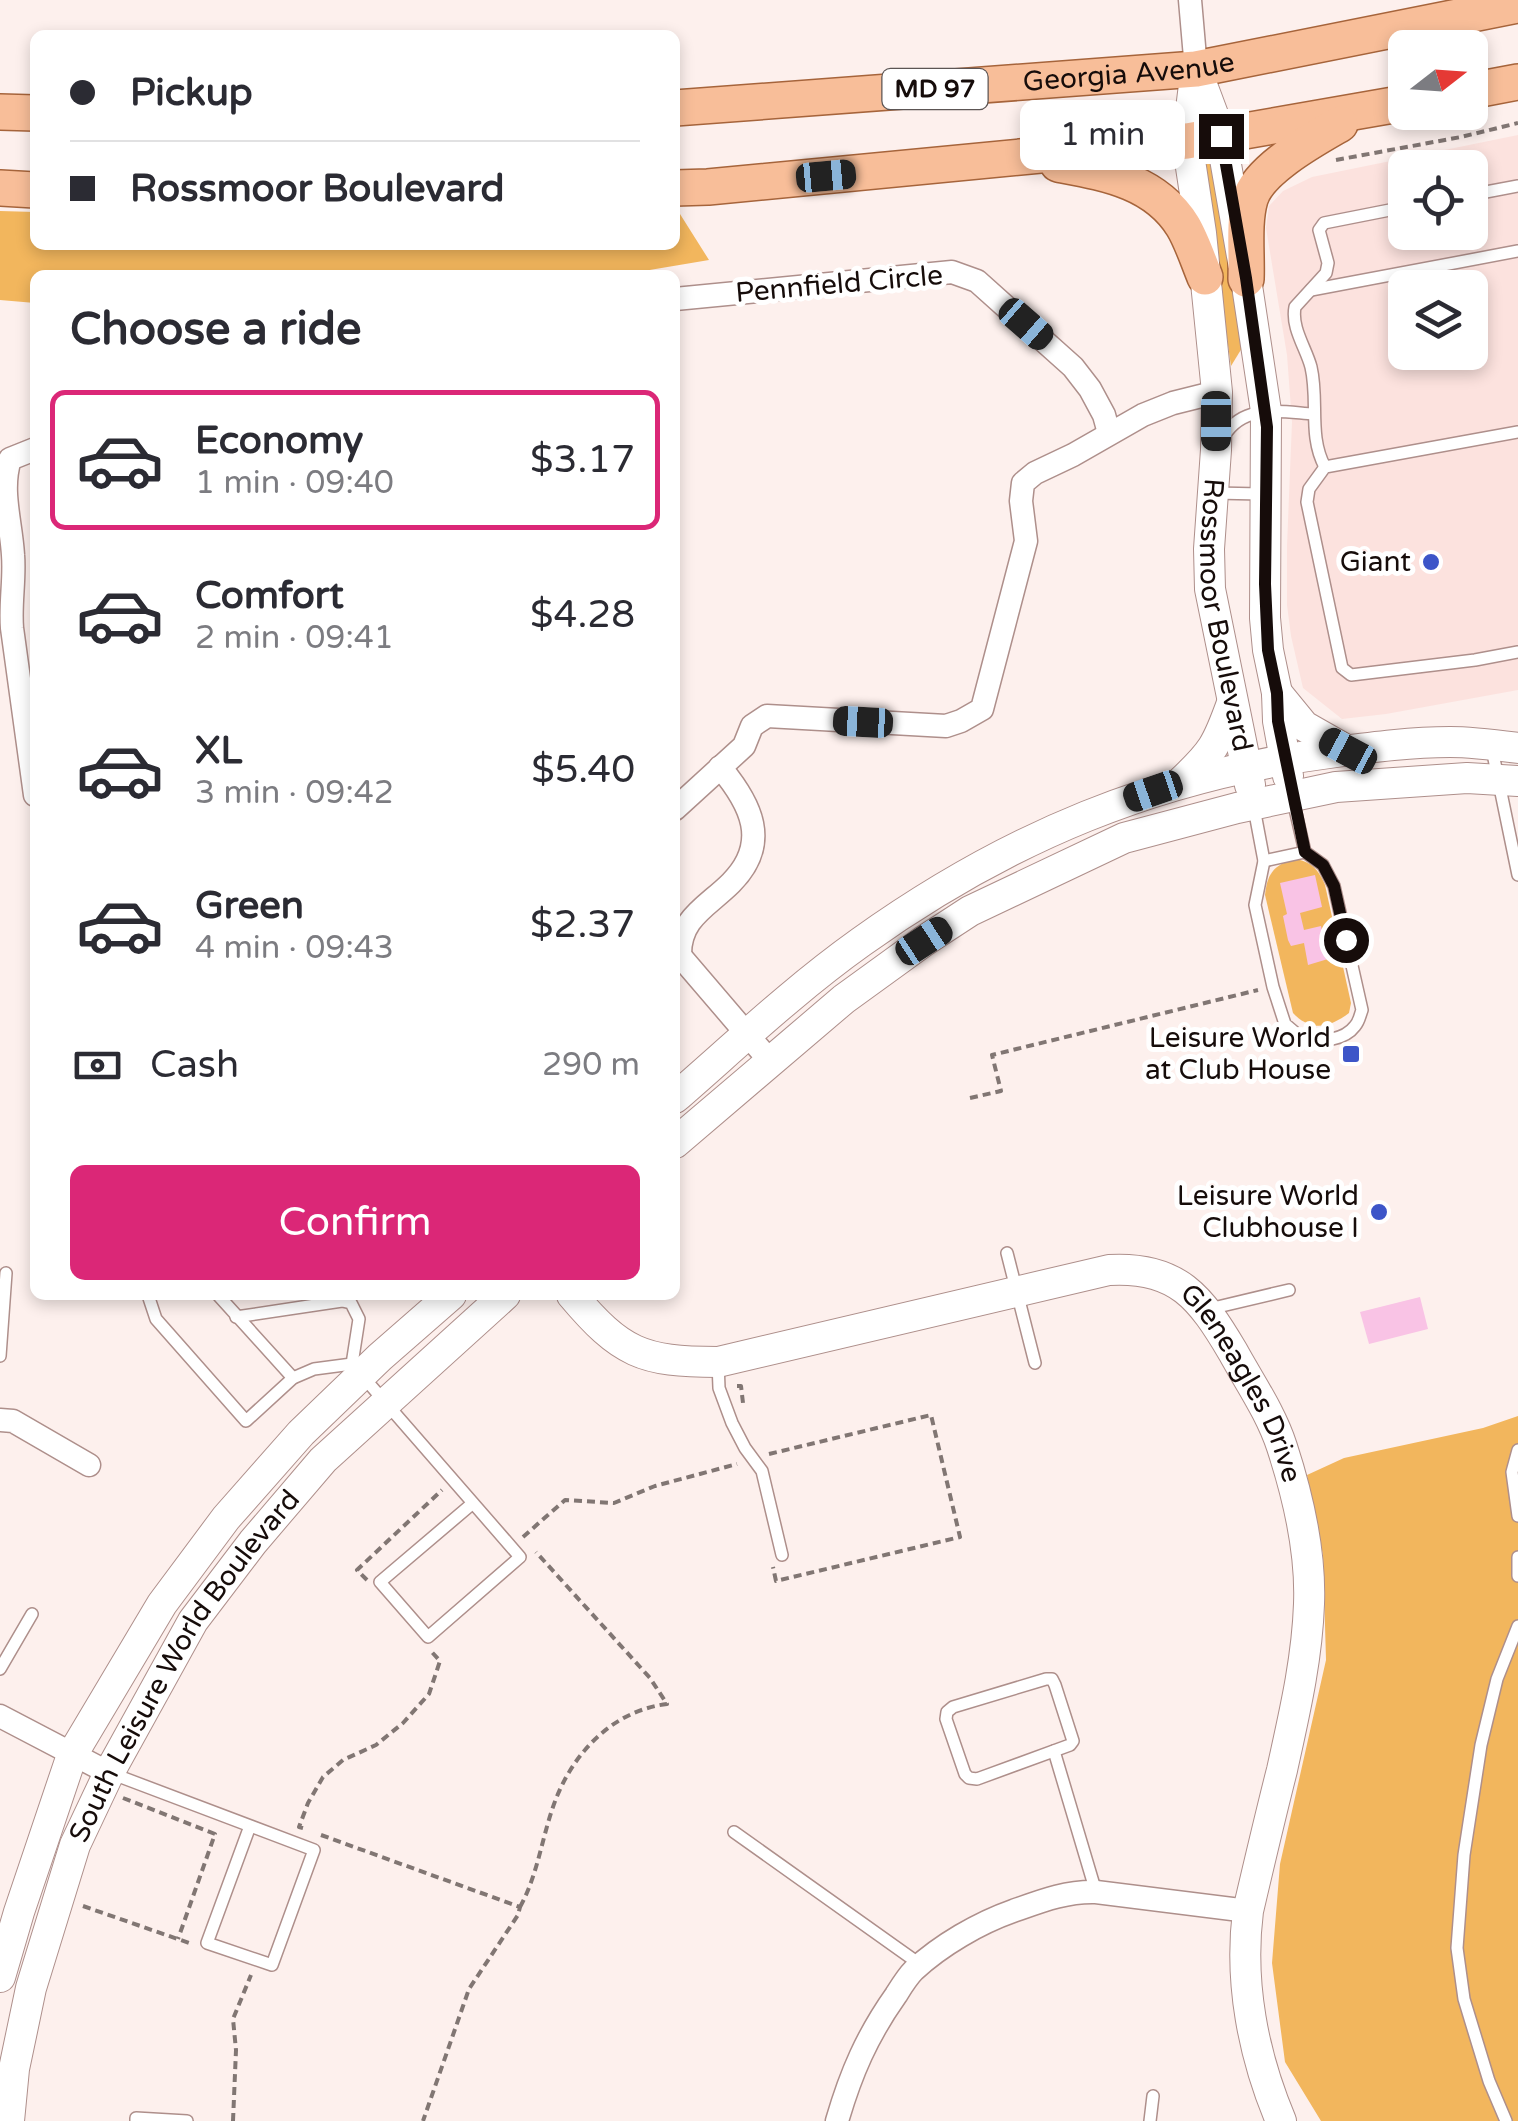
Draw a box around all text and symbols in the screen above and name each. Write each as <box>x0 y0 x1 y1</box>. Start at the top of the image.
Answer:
north arrow <box>1388 30 1488 130</box>
map controls <box>1388 30 1488 370</box>
street label: Georgia Avenue <box>1022 45 1237 99</box>
road number: MD 97 <box>882 69 988 109</box>
text: Pickup <box>130 70 253 116</box>
callout: 1 min <box>1021 101 1186 171</box>
route end <box>1199 114 1244 159</box>
text: 1 min <box>1060 116 1145 154</box>
button: locate <box>1388 150 1488 250</box>
car <box>795 158 857 194</box>
text: Rossmoor Boulevard <box>130 166 505 212</box>
street label: Pennfield Circle <box>734 258 944 310</box>
button: layers <box>1388 270 1488 370</box>
car <box>994 293 1058 355</box>
text: Choose a ride <box>70 303 361 357</box>
car <box>1201 391 1231 451</box>
icon: car <box>75 415 165 505</box>
text: Economy <box>195 418 363 464</box>
text: $3.17 <box>530 437 635 483</box>
text: 1 min · 09:40 <box>195 464 394 502</box>
street label: Rossmoor Boulevard <box>1192 477 1260 754</box>
place label: Giant <box>1340 545 1411 579</box>
marker: Giant <box>1420 551 1442 573</box>
icon: car <box>75 570 165 660</box>
text: Comfort <box>195 573 344 619</box>
text: $4.28 <box>530 592 635 638</box>
text: 2 min · 09:41 <box>195 619 394 657</box>
car <box>832 705 894 739</box>
car <box>1314 724 1382 778</box>
icon: car <box>75 725 165 815</box>
text: XL <box>195 728 242 774</box>
text: $5.40 <box>531 747 635 793</box>
car <box>1120 767 1186 815</box>
text: 3 min · 09:42 <box>195 774 394 812</box>
icon: car <box>75 880 165 970</box>
text: Green <box>195 883 304 929</box>
text: $2.37 <box>530 902 635 948</box>
car <box>891 912 957 970</box>
route start <box>1324 918 1369 963</box>
text: 4 min · 09:43 <box>195 929 394 967</box>
place label: Leisure World at Club House <box>1145 1021 1331 1087</box>
icon: cash <box>70 1038 125 1093</box>
text: Cash <box>150 1042 239 1088</box>
marker: Leisure World at Club House <box>1340 1043 1362 1065</box>
text: 290 m <box>542 1046 640 1084</box>
button: Confirm <box>70 1165 640 1280</box>
place label: Leisure World Clubhouse I <box>1177 1179 1359 1245</box>
marker: Leisure World Clubhouse I <box>1368 1201 1390 1223</box>
street label: Gleneagles Drive <box>1173 1276 1309 1486</box>
street label: South Leisure World Boulevard <box>62 1483 307 1848</box>

